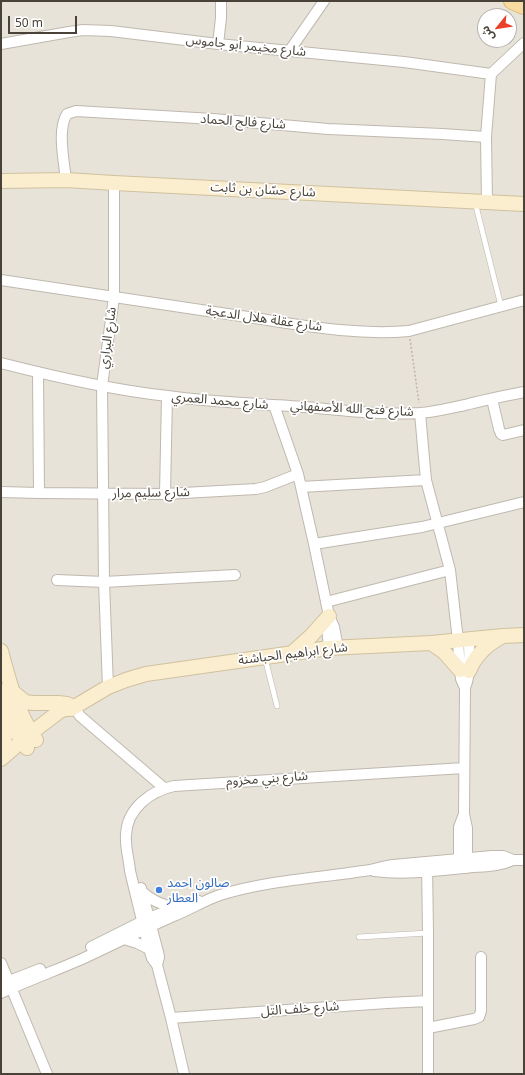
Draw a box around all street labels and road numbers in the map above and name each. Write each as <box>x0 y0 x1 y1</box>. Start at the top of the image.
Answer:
street label: شارع مخيمر أبو جاموس <box>185 32 307 60</box>
street label: شارع فالح الحماد <box>200 111 286 133</box>
street label: شارع حسّان بن ثابت <box>210 179 316 201</box>
street label: شارع عقلة هلال الدعجة <box>205 303 323 335</box>
street label: شارع البراري <box>96 306 120 370</box>
street label: شارع محمد العمري <box>171 389 269 413</box>
street label: شارع فتح الله الأصفهاني <box>290 398 414 420</box>
street label: شارع سليم مرار <box>112 485 190 501</box>
street label: شارع ابراهيم الحباشنة <box>237 640 349 668</box>
street label: شارع بني مخزوم <box>226 768 308 790</box>
street label: شارع خلف التل <box>260 998 340 1020</box>

